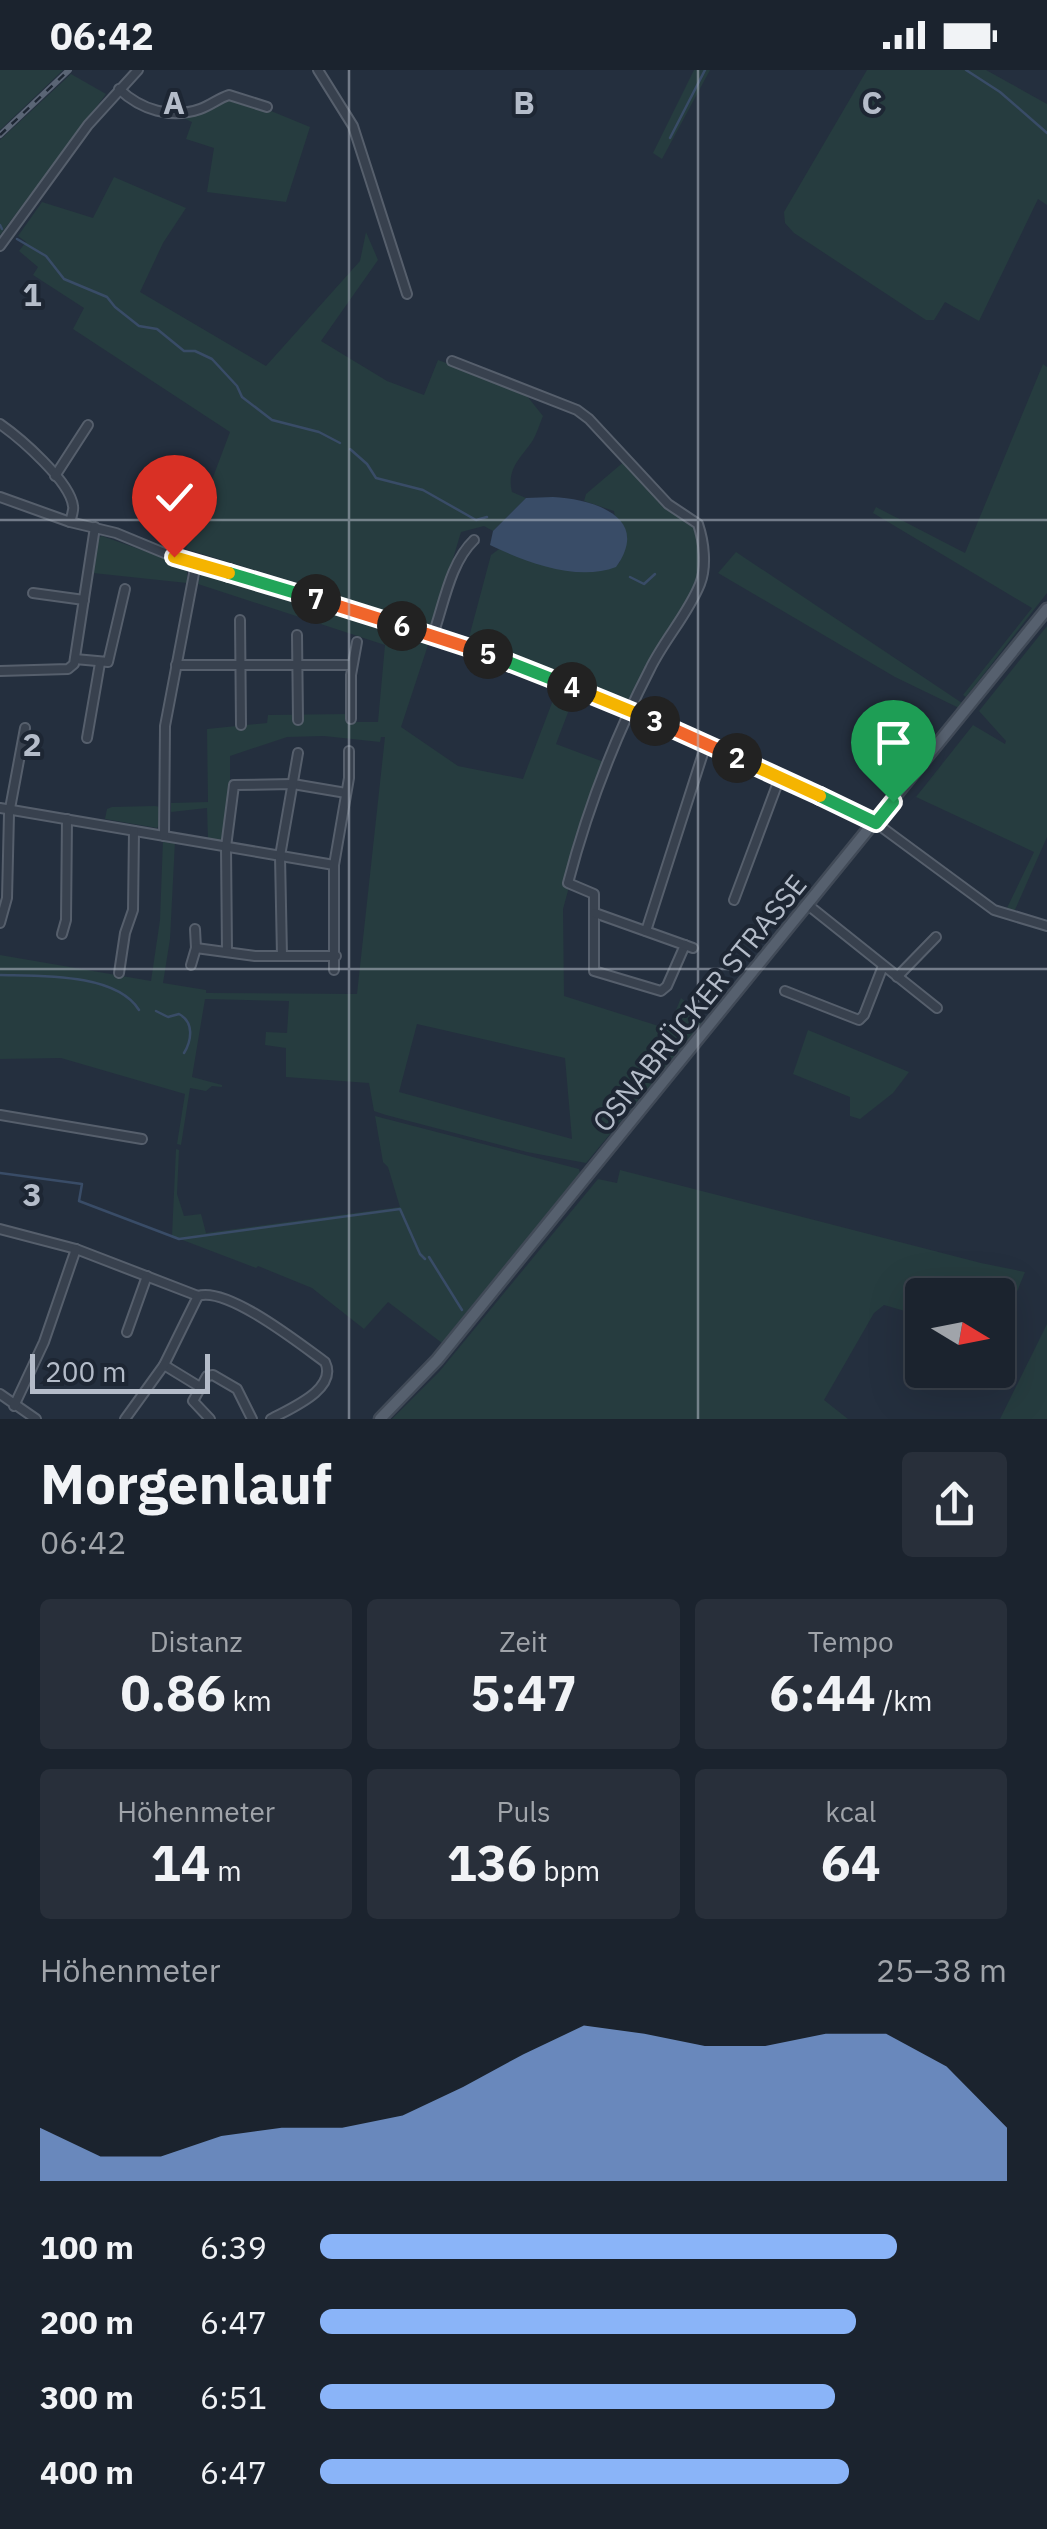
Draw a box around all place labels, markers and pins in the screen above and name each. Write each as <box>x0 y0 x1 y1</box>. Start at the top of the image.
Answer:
pin <box>132 455 217 558</box>
pin: 7 <box>291 574 341 624</box>
pin: 6 <box>377 601 427 651</box>
pin: 5 <box>463 629 513 679</box>
pin: 4 <box>547 662 597 712</box>
pin: 3 <box>630 696 680 746</box>
pin <box>851 700 936 803</box>
pin: 2 <box>712 733 762 783</box>

